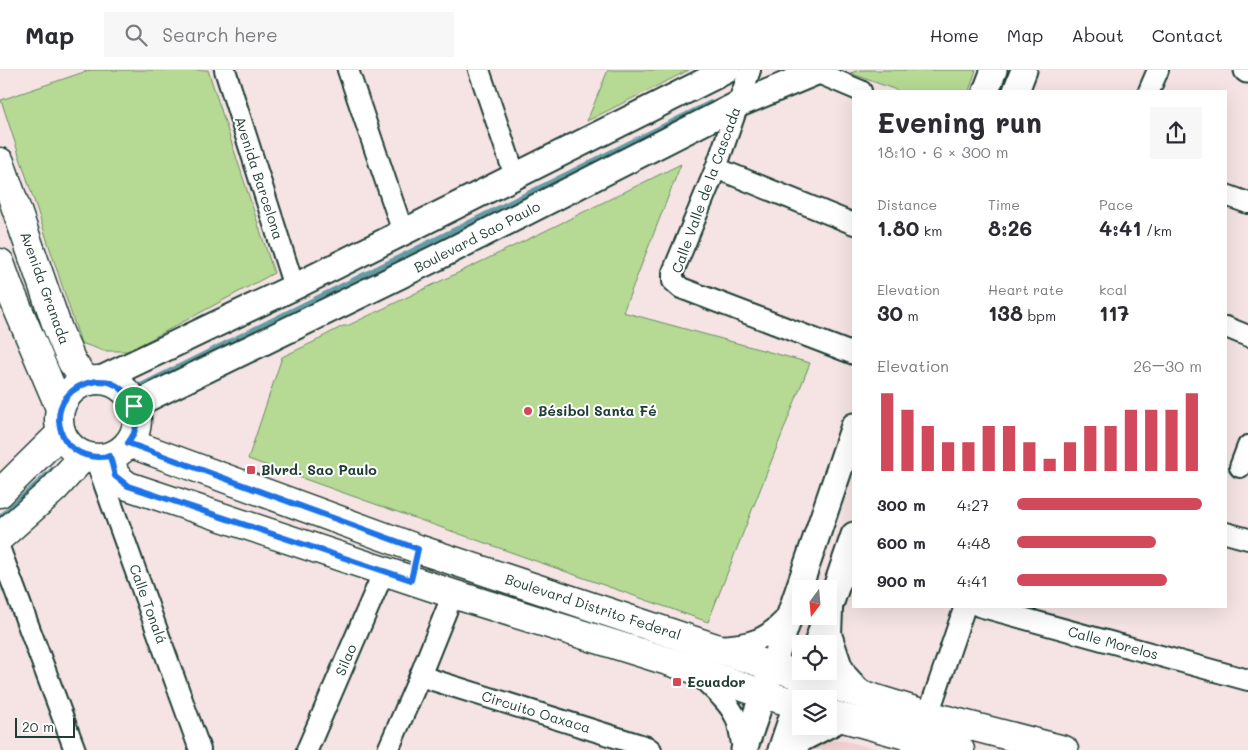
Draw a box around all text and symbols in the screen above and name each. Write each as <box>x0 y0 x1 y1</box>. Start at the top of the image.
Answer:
search box <box>104 12 454 57</box>
text: Map <box>25 19 74 50</box>
icon: search <box>122 21 150 49</box>
text: Search here <box>162 22 278 47</box>
text: Home <box>930 23 979 47</box>
text: Map <box>1007 23 1043 47</box>
text: About <box>1071 23 1124 47</box>
text: Contact <box>1152 23 1223 47</box>
street label: Calle Valle de la Cascada <box>667 104 744 276</box>
text: Evening run <box>877 104 1042 140</box>
button: share <box>1150 107 1202 159</box>
street label: Avenida Barcelona <box>231 114 288 242</box>
text: 18:10 · 6 × 300 m <box>877 141 1009 162</box>
text: Distance <box>877 195 937 214</box>
text: Time <box>988 195 1020 214</box>
text: Pace <box>1099 195 1133 214</box>
street label: Boulevard Sao Paulo <box>410 196 543 277</box>
text: 1.80 <box>877 214 919 241</box>
text: 8:26 <box>988 214 1032 241</box>
text: 4:41 <box>1099 214 1142 241</box>
text: km <box>919 221 942 240</box>
text: /km <box>1142 221 1172 240</box>
street label: Avenida Granada <box>16 229 75 347</box>
text: Elevation <box>877 280 940 299</box>
text: Heart rate <box>988 280 1064 299</box>
text: kcal <box>1099 280 1127 299</box>
text: 30 <box>877 299 903 326</box>
text: 138 <box>988 299 1023 326</box>
text: 117 <box>1099 299 1129 326</box>
text: m <box>903 306 919 325</box>
text: bpm <box>1023 306 1056 325</box>
text: Elevation <box>877 355 949 376</box>
text: 26–30 m <box>1133 355 1202 376</box>
pin <box>113 385 155 427</box>
icon: arrive <box>120 392 148 420</box>
place label: Bésibol Santa Fé <box>538 401 657 420</box>
marker: Bésibol Santa Fé <box>522 405 534 417</box>
place label: Blvrd. Sao Paulo <box>261 460 377 479</box>
marker: Blvrd. Sao Paulo <box>245 464 257 476</box>
text: 300 m <box>877 494 926 515</box>
text: 4:27 <box>957 494 989 515</box>
text: 600 m <box>877 532 926 553</box>
text: 4:48 <box>957 532 990 553</box>
street label: Calle Tonalá <box>125 561 172 646</box>
street label: Boulevard Distrito Federal <box>503 569 683 644</box>
text: 900 m <box>877 570 926 591</box>
text: 4:41 <box>957 570 988 591</box>
north arrow <box>792 580 838 625</box>
map controls <box>792 580 837 735</box>
street label: Calle Morelos <box>1066 621 1160 664</box>
button: locate <box>792 635 837 680</box>
street label: Silao <box>330 641 361 679</box>
place label: Ecuador <box>687 672 746 691</box>
marker: Ecuador <box>671 676 683 688</box>
street label: Circuito Oaxaca <box>479 686 593 737</box>
button: layers <box>792 690 837 735</box>
scale bar <box>15 715 75 738</box>
text: 20 m <box>22 717 54 736</box>

